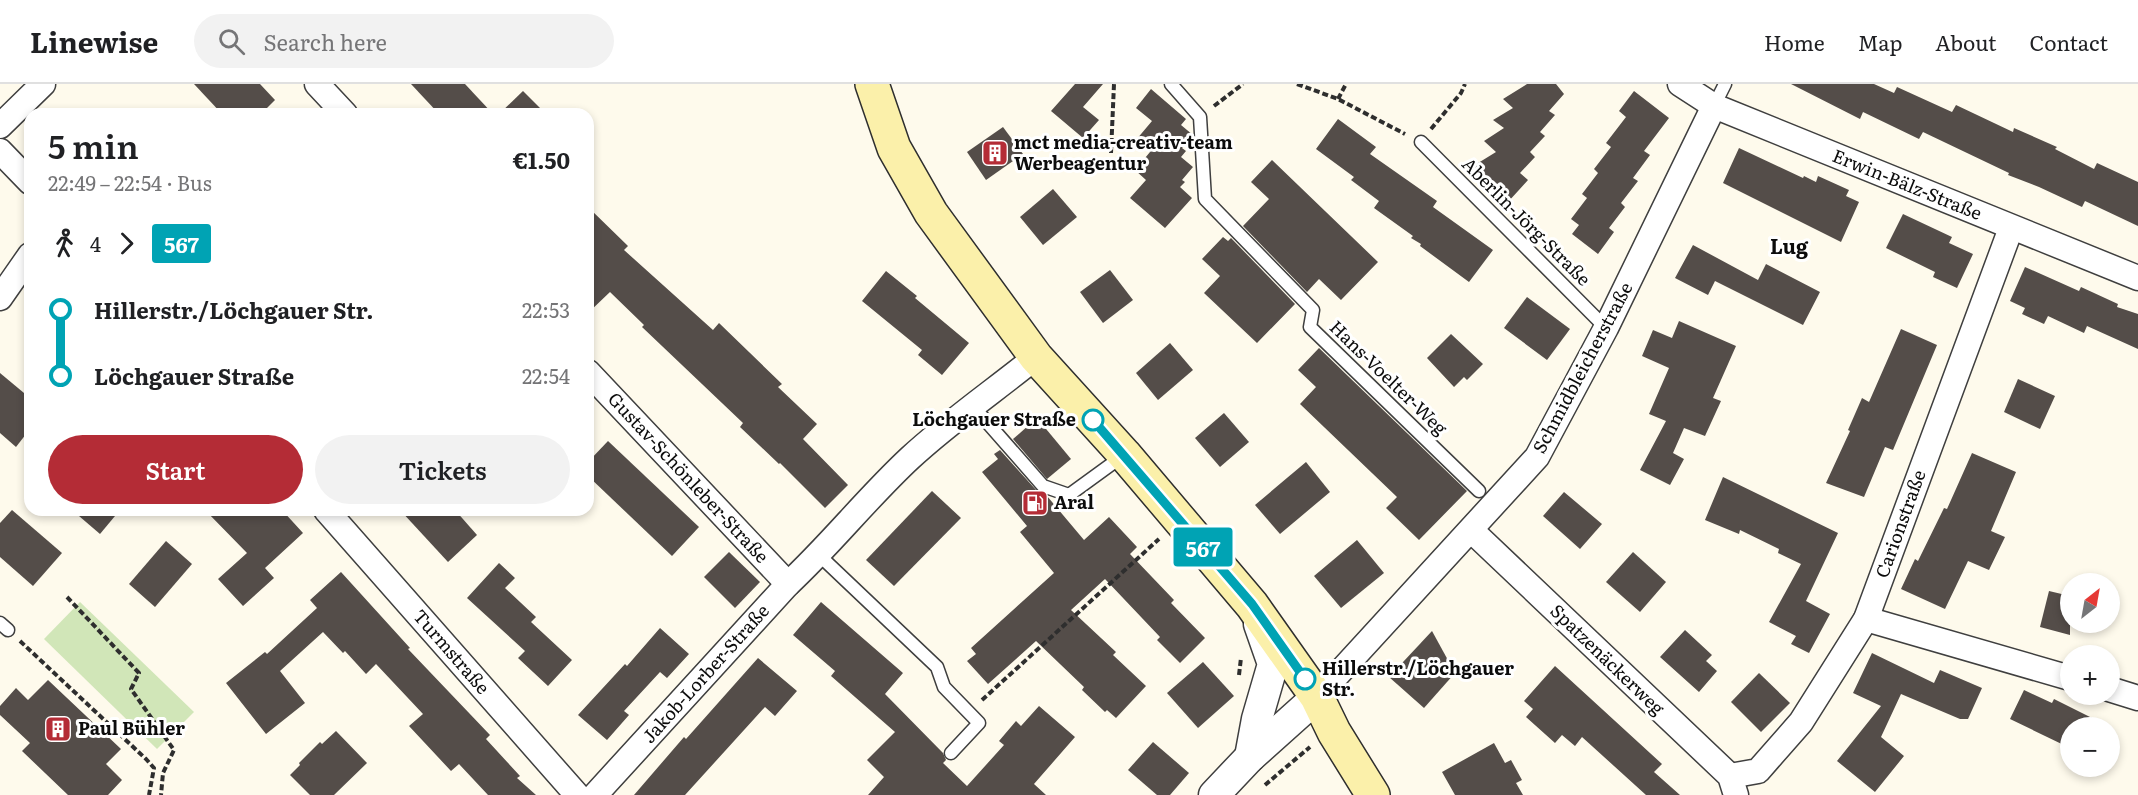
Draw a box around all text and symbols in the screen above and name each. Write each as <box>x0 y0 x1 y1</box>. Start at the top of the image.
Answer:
search box <box>194 14 614 68</box>
text: Linewise <box>30 20 158 62</box>
icon: search <box>215 25 248 58</box>
text: Search here <box>263 25 387 58</box>
text: Home <box>1764 26 1825 57</box>
text: Map <box>1858 26 1902 57</box>
text: About <box>1935 26 1997 57</box>
text: Contact <box>2030 26 2108 57</box>
text: 5 min <box>48 120 139 169</box>
place label: mct media-creativ-team Werbeagentur <box>1014 128 1233 176</box>
building icon: mct media-creativ-team Werbeagentur <box>980 138 1010 168</box>
street label: Erwin-Bälz-Straße <box>1829 141 1986 226</box>
text: €1.50 <box>513 143 570 176</box>
street label: Aberlin-Jörg-Straße <box>1457 150 1598 291</box>
text: 22:49 – 22:54 · Bus <box>48 167 212 197</box>
icon: walk <box>48 227 81 260</box>
icon: forward <box>110 227 143 260</box>
text: 4 <box>90 228 101 258</box>
text: 567 <box>164 228 199 259</box>
district label: Lug <box>1770 230 1809 260</box>
street label: Schmidbleicherstraße <box>1525 277 1638 458</box>
text: Hillerstr./Löchgauer Str. <box>94 293 373 326</box>
text: 22:53 <box>522 294 570 324</box>
street label: Hans-Voelter-Weg <box>1324 313 1455 441</box>
text: Löchgauer Straße <box>94 359 294 392</box>
text: 22:54 <box>522 360 570 390</box>
street label: Gustav-Schönleber-Straße <box>602 385 776 569</box>
place label: Löchgauer Straße <box>912 405 1076 432</box>
marker: Löchgauer Straße <box>1082 409 1104 431</box>
button: Start <box>48 435 303 504</box>
button: Tickets <box>315 435 570 504</box>
street label: Carionstraße <box>1868 466 1932 581</box>
fuel station icon: Aral <box>1020 488 1050 518</box>
place label: Aral <box>1054 488 1094 515</box>
line badge: 567 <box>1168 528 1238 566</box>
text: 567 <box>1186 532 1221 563</box>
north arrow <box>2060 573 2120 633</box>
map controls <box>2060 573 2120 777</box>
street label: Spatzenäckerweg <box>1545 597 1672 721</box>
street label: Jakob-Lorber-Straße <box>635 598 775 748</box>
street label: Turmstraße <box>408 603 497 699</box>
button: + <box>2060 645 2120 705</box>
place label: Hillerstr./Löchgauer Str. <box>1322 654 1514 702</box>
marker: Hillerstr./Löchgauer Str. <box>1294 668 1316 690</box>
building icon: Paul Bühler <box>43 714 73 744</box>
place label: Paul Bühler <box>78 714 185 741</box>
button: − <box>2060 717 2120 777</box>

